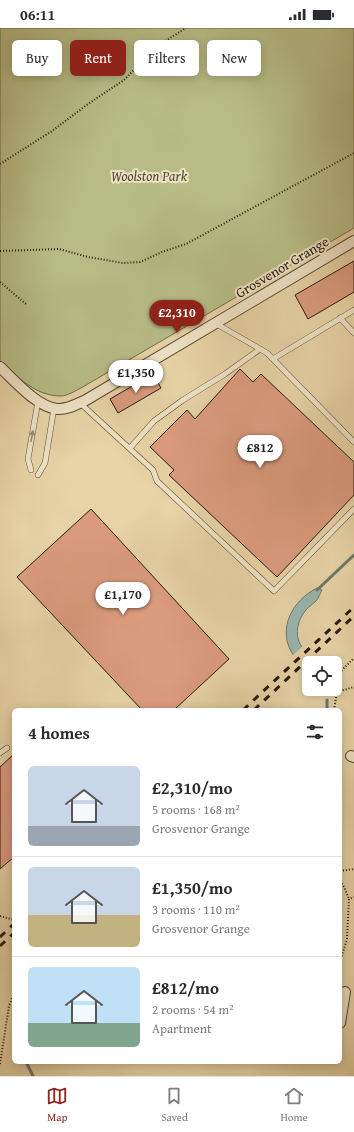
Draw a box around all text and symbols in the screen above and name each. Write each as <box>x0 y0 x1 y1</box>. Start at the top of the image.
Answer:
text: 06:11 <box>20 4 55 25</box>
chip: Buy <box>12 40 62 76</box>
chip: Rent <box>70 40 126 76</box>
chip: Filters <box>134 40 199 76</box>
chip: New <box>207 40 261 76</box>
park label: Woolston Park <box>111 166 188 186</box>
street label: Grosvenor Grange <box>232 231 333 303</box>
pin: £2,310 <box>144 300 210 334</box>
text: £2,310 <box>158 303 196 322</box>
pin: £1,350 <box>103 360 169 394</box>
text: £1,350 <box>117 363 155 382</box>
one-way arrow <box>29 430 35 442</box>
pin: £812 <box>236 435 284 469</box>
text: £812 <box>247 438 273 457</box>
pin: £1,170 <box>90 582 156 616</box>
text: £1,170 <box>104 585 142 604</box>
map controls <box>302 656 342 696</box>
button: locate <box>302 656 342 696</box>
text: 4 homes <box>28 720 90 745</box>
icon: filters <box>304 721 326 743</box>
text: £2,310/mo <box>152 775 233 800</box>
icon: home <box>60 782 108 830</box>
text: 5 rooms · 168 m² <box>152 800 240 819</box>
text: Grosvenor Grange <box>152 819 250 838</box>
text: £1,350/mo <box>152 875 233 900</box>
icon: home <box>60 883 108 931</box>
text: 3 rooms · 110 m² <box>152 900 240 919</box>
text: Grosvenor Grange <box>152 919 250 938</box>
text: £812/mo <box>152 975 219 1000</box>
icon: home <box>60 983 108 1031</box>
text: 2 rooms · 54 m² <box>152 1000 234 1019</box>
text: Apartment <box>152 1019 212 1038</box>
tab: Map <box>46 1085 68 1125</box>
tab: Saved <box>161 1085 188 1125</box>
tab: Home <box>281 1085 308 1125</box>

